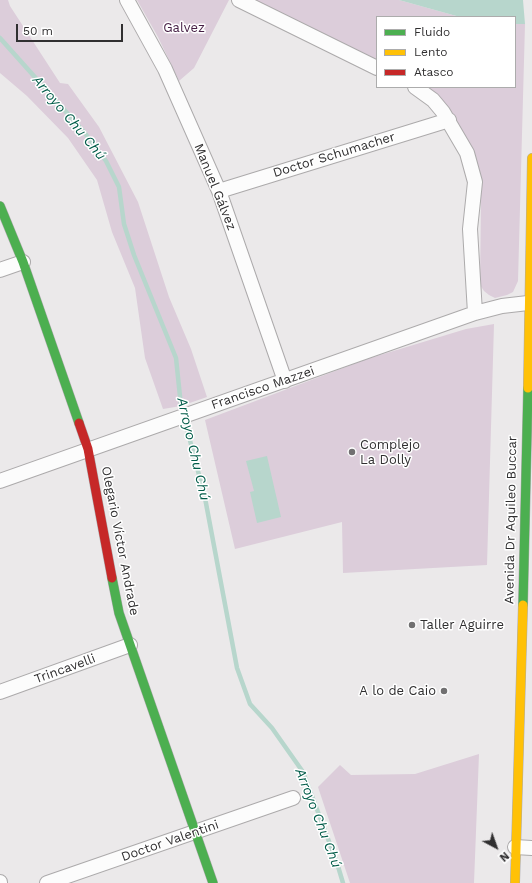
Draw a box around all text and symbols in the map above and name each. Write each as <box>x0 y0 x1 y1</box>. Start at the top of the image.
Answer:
scale bar <box>18 16 125 42</box>
legend <box>376 16 516 88</box>
park label: Galvez <box>163 20 205 36</box>
text: 50 m <box>23 24 53 38</box>
text: Fluido <box>414 25 450 39</box>
text: Lento <box>414 45 448 59</box>
text: Atasco <box>414 65 454 79</box>
water label: Arroyo Chu Chú <box>29 72 109 164</box>
street label: Doctor Schumacher <box>271 129 397 181</box>
street label: Manuel Gálvez <box>191 141 239 233</box>
street label: Francisco Mazzei <box>209 363 317 413</box>
water label: Arroyo Chu Chú <box>173 396 213 502</box>
street label: Avenida Dr Aquileo Buccar <box>502 436 520 604</box>
place label: Complejo La Dolly <box>360 437 420 468</box>
marker: Complejo La Dolly <box>347 447 357 457</box>
street label: Olegario Víctor Andrade <box>98 465 142 617</box>
place label: Taller Aguirre <box>420 617 504 633</box>
marker: Taller Aguirre <box>407 620 417 630</box>
street label: Trincavelli <box>32 651 98 687</box>
place label: A lo de Caio <box>359 683 436 699</box>
marker: A lo de Caio <box>439 686 449 696</box>
water label: Arroyo Chu Chú <box>291 766 345 870</box>
street label: Doctor Valentini <box>119 817 221 865</box>
north arrow <box>476 827 516 867</box>
text: N <box>497 849 512 864</box>

